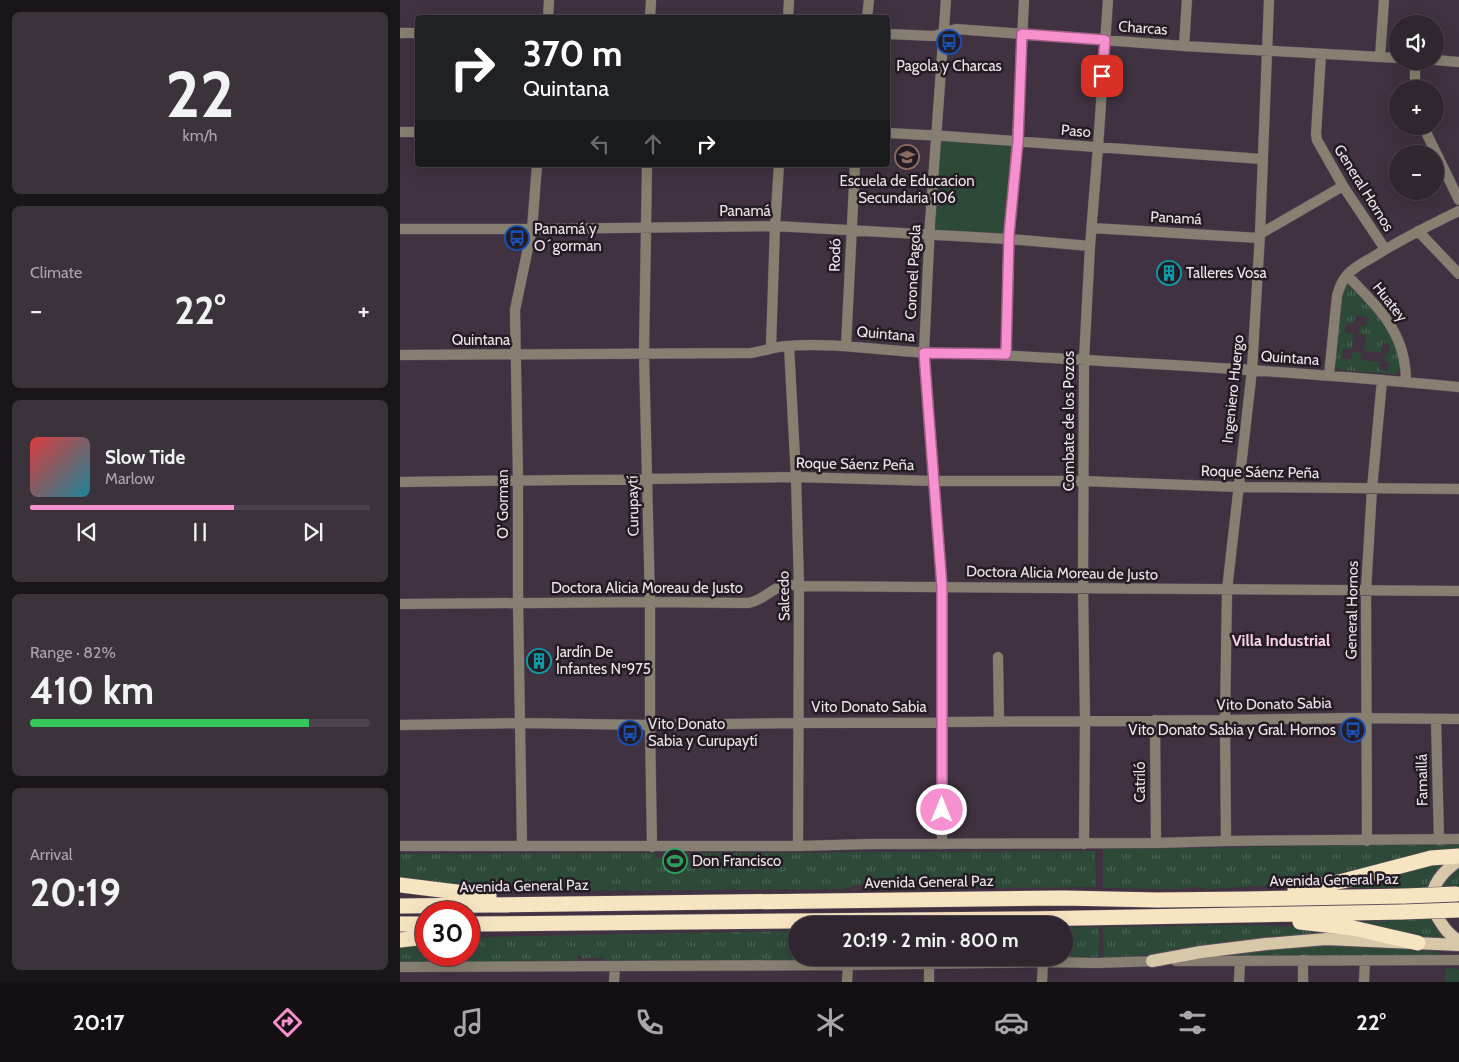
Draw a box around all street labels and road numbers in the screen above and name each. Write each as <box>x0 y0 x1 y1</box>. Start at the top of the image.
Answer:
street label: Charcas <box>1118 17 1168 39</box>
street label: Paso <box>1060 121 1092 141</box>
street label: General Hornos <box>1330 141 1398 235</box>
street label: Panamá <box>719 202 772 220</box>
street label: Panamá <box>1150 208 1203 228</box>
street label: Coronel Pagola <box>902 223 925 320</box>
street label: Rodó <box>825 238 845 272</box>
street label: Huatey <box>1369 279 1411 326</box>
street label: Quintana <box>856 322 917 346</box>
street label: Quintana <box>452 331 511 349</box>
street label: Ingeniero Huergo <box>1218 334 1248 444</box>
street label: Quintana <box>1260 347 1321 369</box>
street label: Combate de los Pozos <box>1060 351 1078 491</box>
street label: Roque Sáenz Peña <box>796 454 915 474</box>
street label: Roque Sáenz Peña <box>1201 462 1320 482</box>
street label: O' Gorman <box>494 469 512 539</box>
street label: Curupaytí <box>623 476 643 536</box>
street label: General Hornos <box>1342 560 1362 660</box>
street label: Doctora Alicia Moreau de Justo <box>966 562 1158 584</box>
street label: Salcedo <box>775 571 793 621</box>
street label: Doctora Alicia Moreau de Justo <box>551 579 743 597</box>
street label: Vito Donato Sabia <box>1216 694 1333 714</box>
street label: Vito Donato Sabia <box>811 698 927 716</box>
street label: Famaillá <box>1413 753 1431 806</box>
street label: Catriló <box>1131 762 1149 802</box>
street label: Avenida General Paz <box>1269 870 1399 890</box>
street label: Avenida General Paz <box>864 872 994 892</box>
street label: Avenida General Paz <box>459 876 589 896</box>

